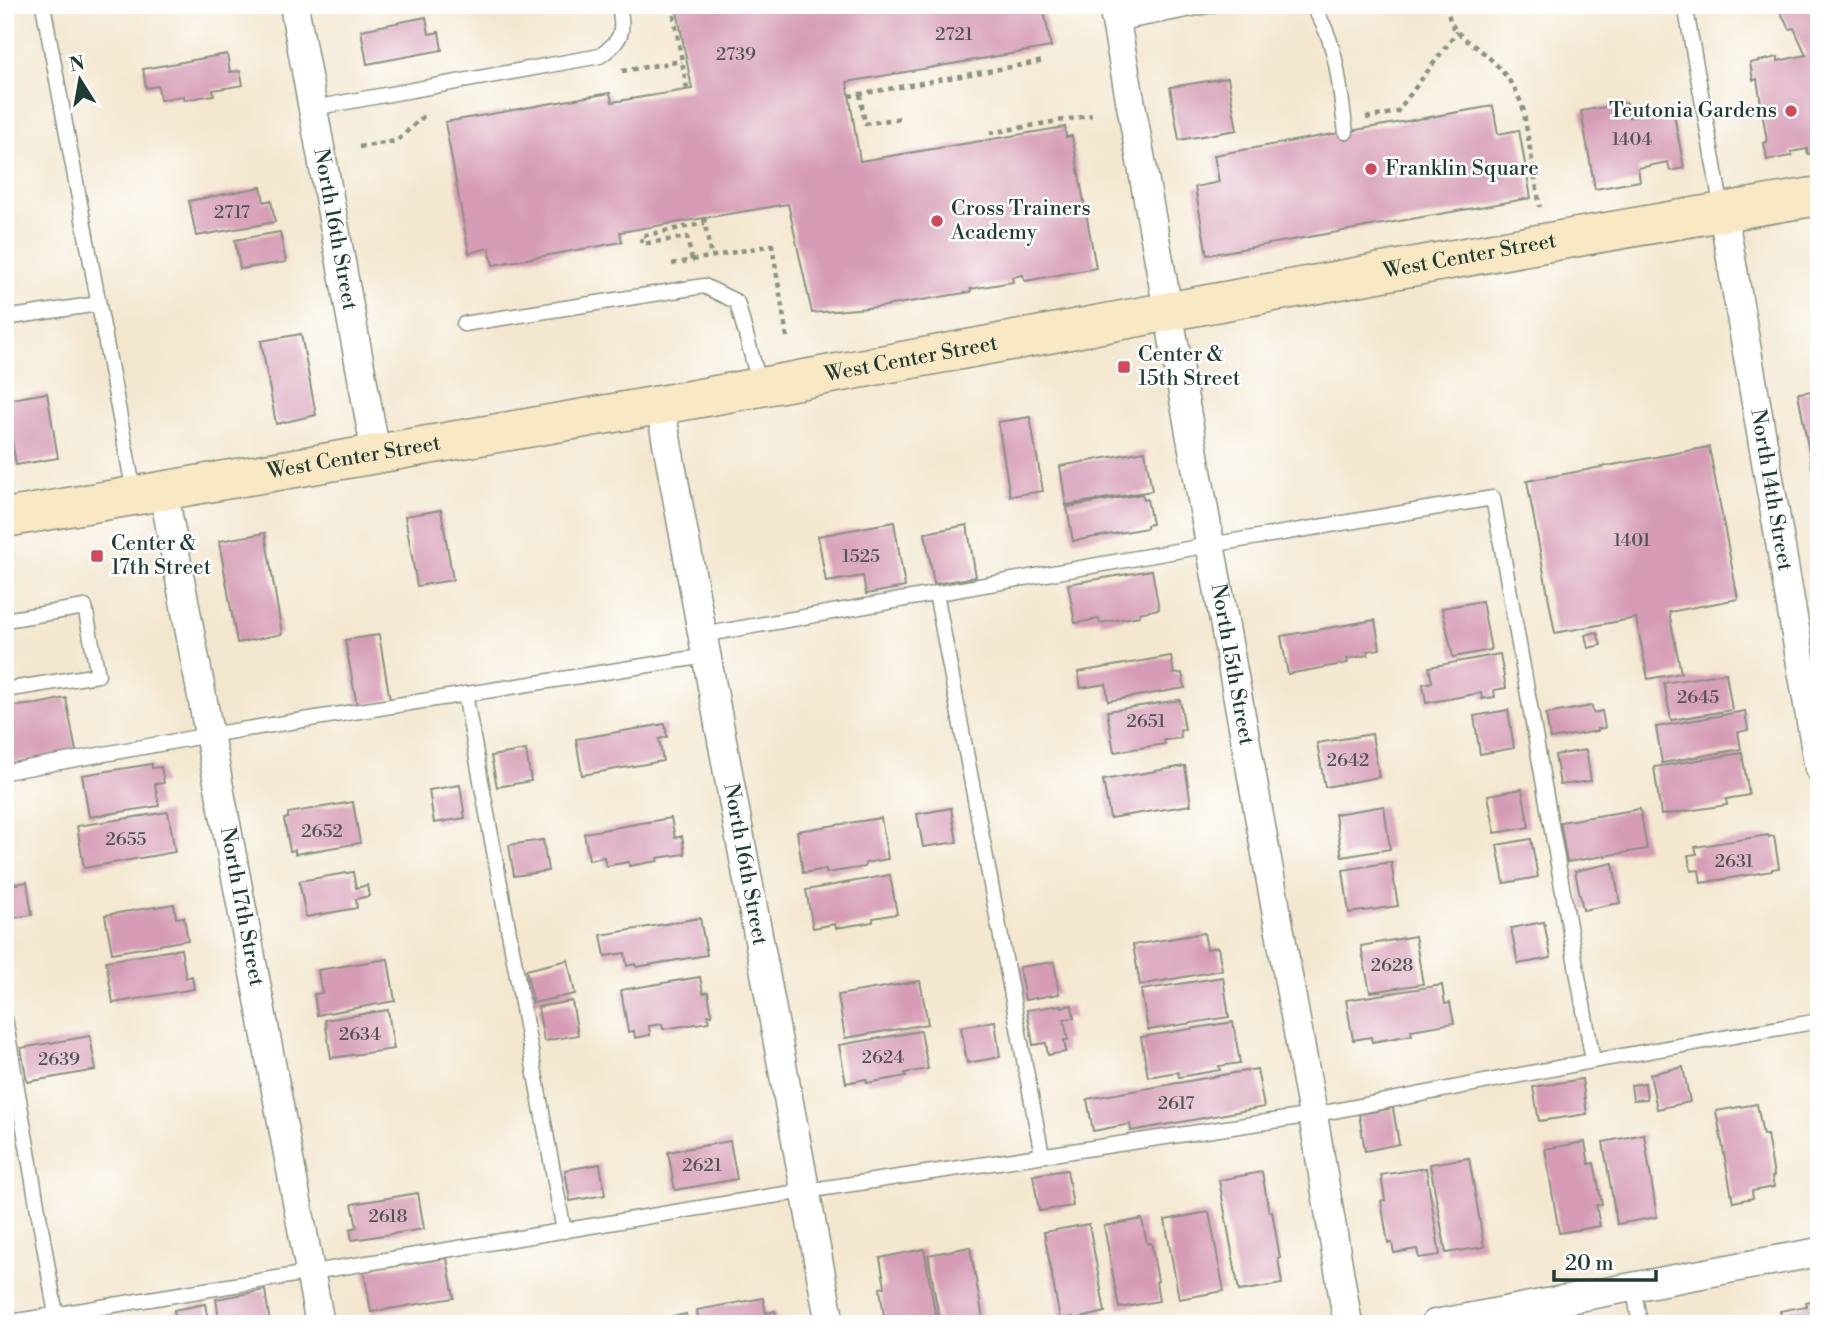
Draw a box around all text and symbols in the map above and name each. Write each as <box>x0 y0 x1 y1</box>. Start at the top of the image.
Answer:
house number: 2721 <box>935 23 973 46</box>
house number: 2739 <box>716 43 756 66</box>
north arrow <box>46 46 116 116</box>
text: N <box>67 51 87 78</box>
place label: Teutonia Gardens <box>1609 98 1777 124</box>
marker: Teutonia Gardens <box>1783 103 1799 119</box>
house number: 1404 <box>1612 128 1652 151</box>
street label: North 16th Street <box>307 146 363 313</box>
place label: Franklin Square <box>1385 156 1539 182</box>
marker: Franklin Square <box>1363 161 1379 177</box>
place label: Cross Trainers Academy <box>950 196 1091 246</box>
house number: 2717 <box>214 201 250 224</box>
marker: Cross Trainers Academy <box>929 213 945 229</box>
street label: West Center Street <box>1380 228 1559 285</box>
street label: West Center Street <box>822 330 1000 388</box>
place label: Center & 15th Street <box>1138 342 1241 392</box>
marker: Center & 15th Street <box>1116 359 1132 375</box>
street label: North 14th Street <box>1744 407 1798 573</box>
street label: West Center Street <box>264 430 443 485</box>
house number: 1401 <box>1614 529 1651 552</box>
place label: Center & 17th Street <box>111 531 212 581</box>
house number: 1525 <box>842 545 880 568</box>
marker: Center & 17th Street <box>89 548 105 564</box>
street label: North 15th Street <box>1205 582 1259 748</box>
house number: 2645 <box>1677 686 1719 709</box>
house number: 2651 <box>1127 710 1166 733</box>
house number: 2642 <box>1327 749 1369 772</box>
street label: North 16th Street <box>717 781 773 948</box>
house number: 2652 <box>301 820 343 843</box>
street label: North 17th Street <box>214 825 269 989</box>
house number: 2655 <box>105 828 147 851</box>
house number: 2631 <box>1715 850 1753 873</box>
house number: 2628 <box>1371 954 1413 977</box>
house number: 2634 <box>339 1023 381 1046</box>
house number: 2624 <box>862 1046 904 1069</box>
house number: 2639 <box>38 1048 80 1071</box>
house number: 2617 <box>1158 1092 1194 1115</box>
house number: 2621 <box>682 1154 722 1177</box>
house number: 2618 <box>368 1205 408 1228</box>
scale bar <box>1554 1238 1656 1282</box>
text: 20 m <box>1565 1251 1614 1277</box>

